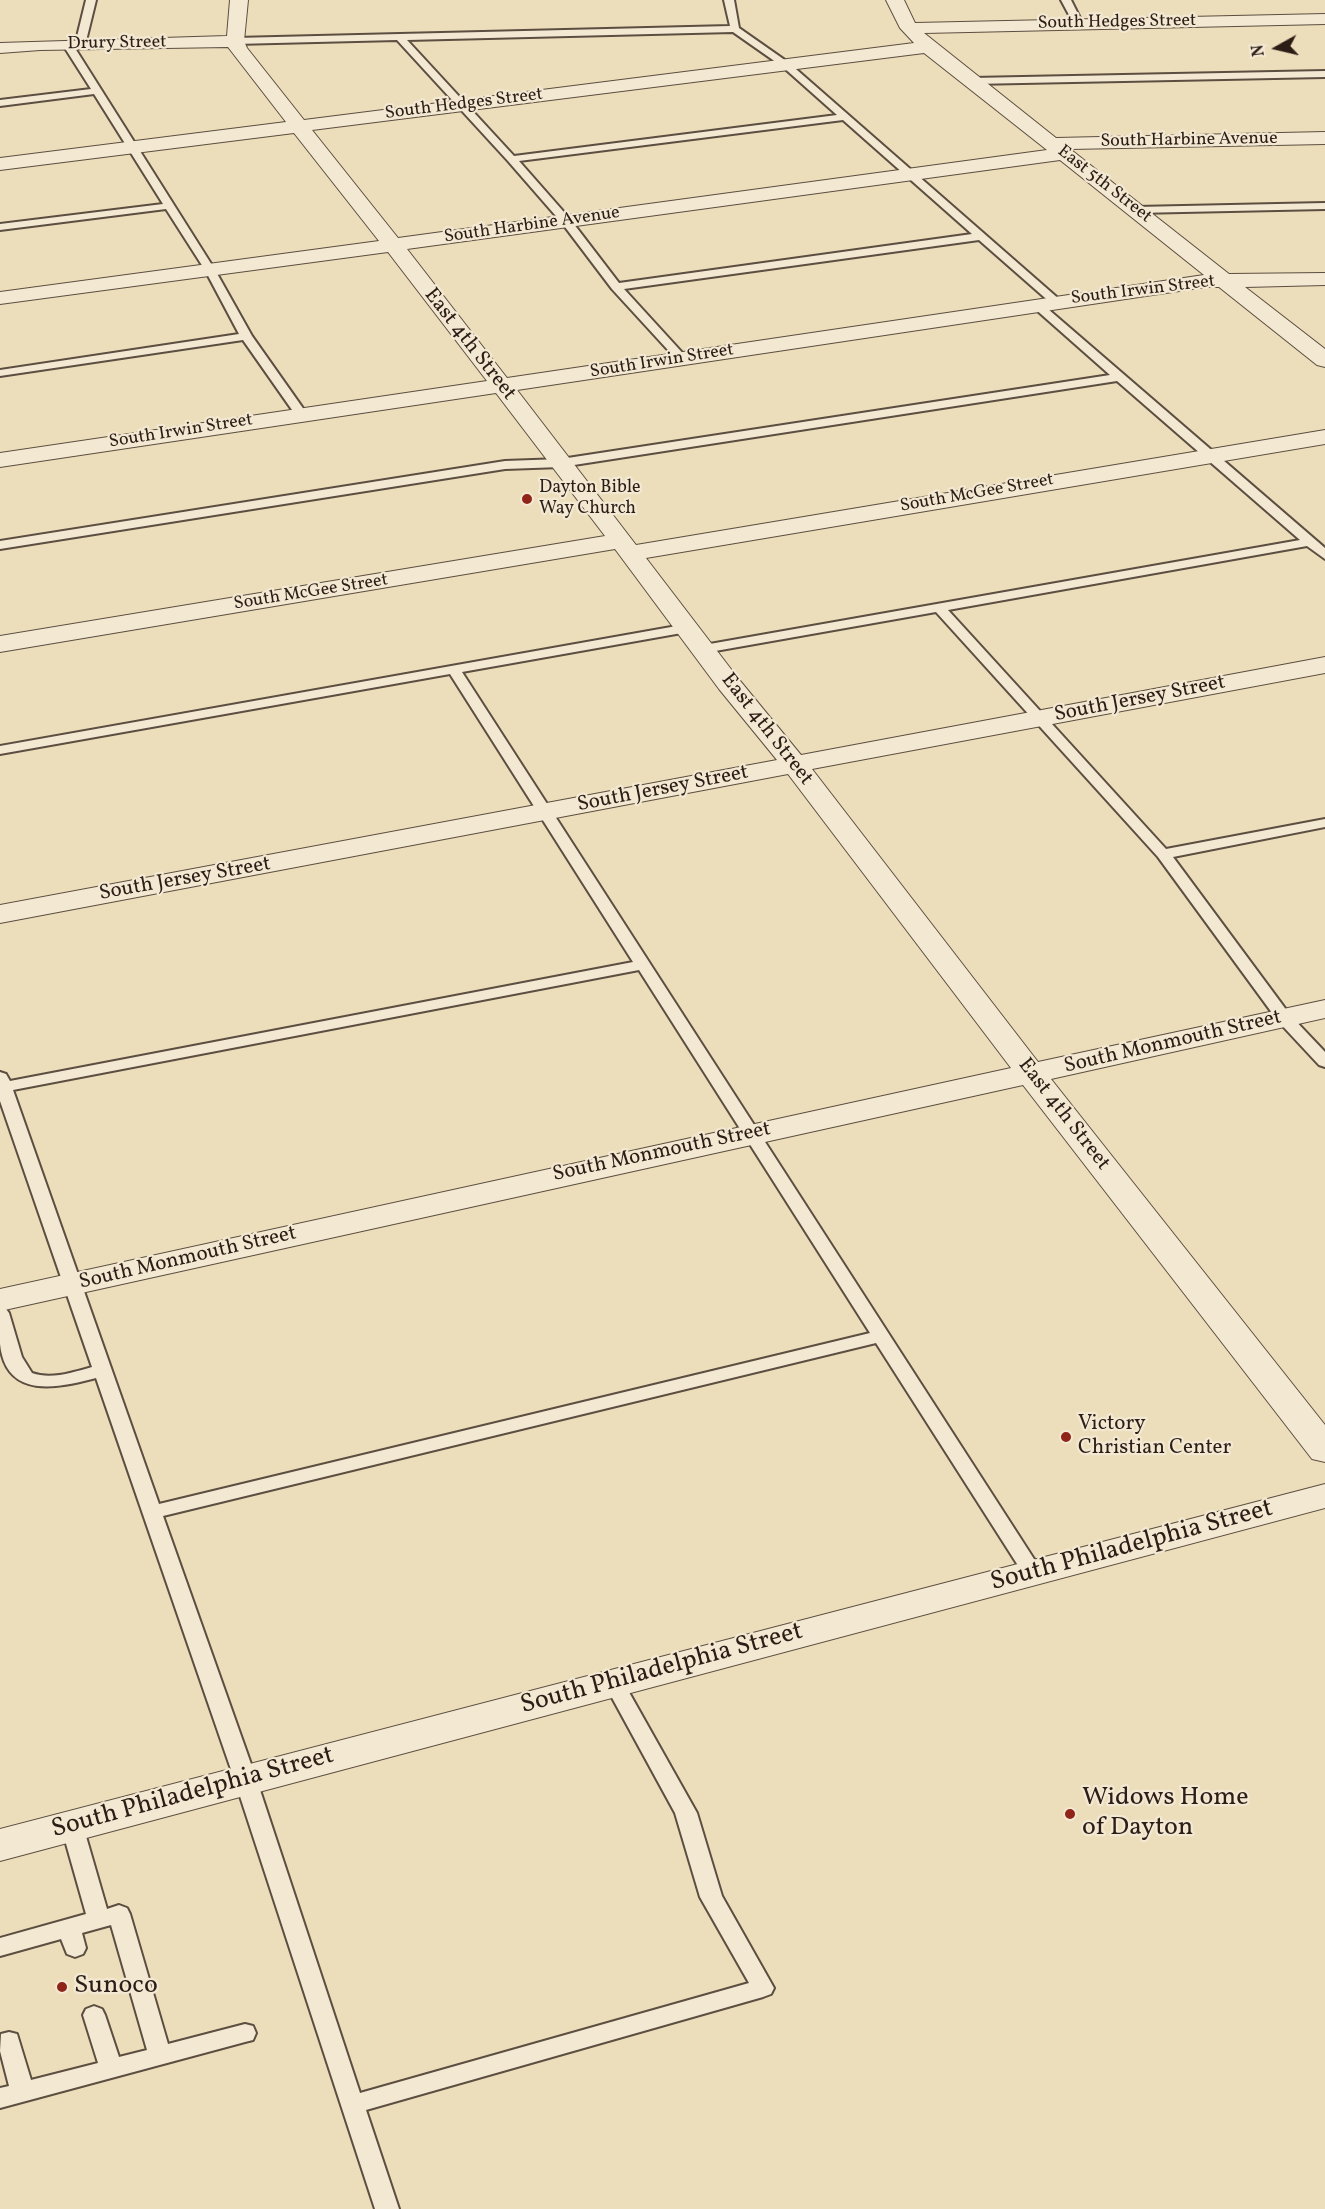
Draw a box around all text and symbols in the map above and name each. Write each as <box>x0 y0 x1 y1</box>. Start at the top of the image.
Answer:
street label: South Hedges Street <box>1037 11 1197 35</box>
north arrow <box>1247 18 1307 78</box>
street label: Drury Street <box>67 32 167 56</box>
text: N <box>1247 43 1271 58</box>
street label: South Hedges Street <box>384 85 544 125</box>
street label: South Harbine Avenue <box>1100 129 1278 153</box>
street label: East 5th Street <box>1052 141 1156 229</box>
street label: South Harbine Avenue <box>443 203 621 249</box>
street label: South Irwin Street <box>1070 271 1216 311</box>
street label: East 4th Street <box>417 284 521 406</box>
street label: South Irwin Street <box>589 340 735 384</box>
street label: South Irwin Street <box>108 410 254 454</box>
street label: South McGee Street <box>898 470 1056 518</box>
place label: Dayton Bible Way Church <box>539 478 641 520</box>
marker: Dayton Bible Way Church <box>520 492 534 506</box>
street label: South McGee Street <box>232 570 390 616</box>
street label: East 4th Street <box>714 669 818 791</box>
street label: South Jersey Street <box>1052 671 1228 729</box>
street label: South Jersey Street <box>575 761 751 819</box>
street label: South Jersey Street <box>97 853 273 907</box>
street label: South Monmouth Street <box>1062 1006 1284 1080</box>
street label: East 4th Street <box>1011 1054 1115 1176</box>
street label: South Monmouth Street <box>551 1118 773 1188</box>
street label: South Monmouth Street <box>77 1222 299 1296</box>
place label: Victory Christian Center <box>1078 1412 1231 1462</box>
marker: Victory Christian Center <box>1059 1430 1073 1444</box>
street label: South Philadelphia Street <box>987 1494 1277 1600</box>
street label: South Philadelphia Street <box>517 1617 807 1723</box>
street label: South Philadelphia Street <box>48 1741 338 1847</box>
place label: Widows Home of Dayton <box>1082 1783 1249 1844</box>
marker: Widows Home of Dayton <box>1063 1807 1077 1821</box>
place label: Sunoco <box>74 1971 158 2003</box>
marker: Sunoco <box>55 1980 69 1994</box>

